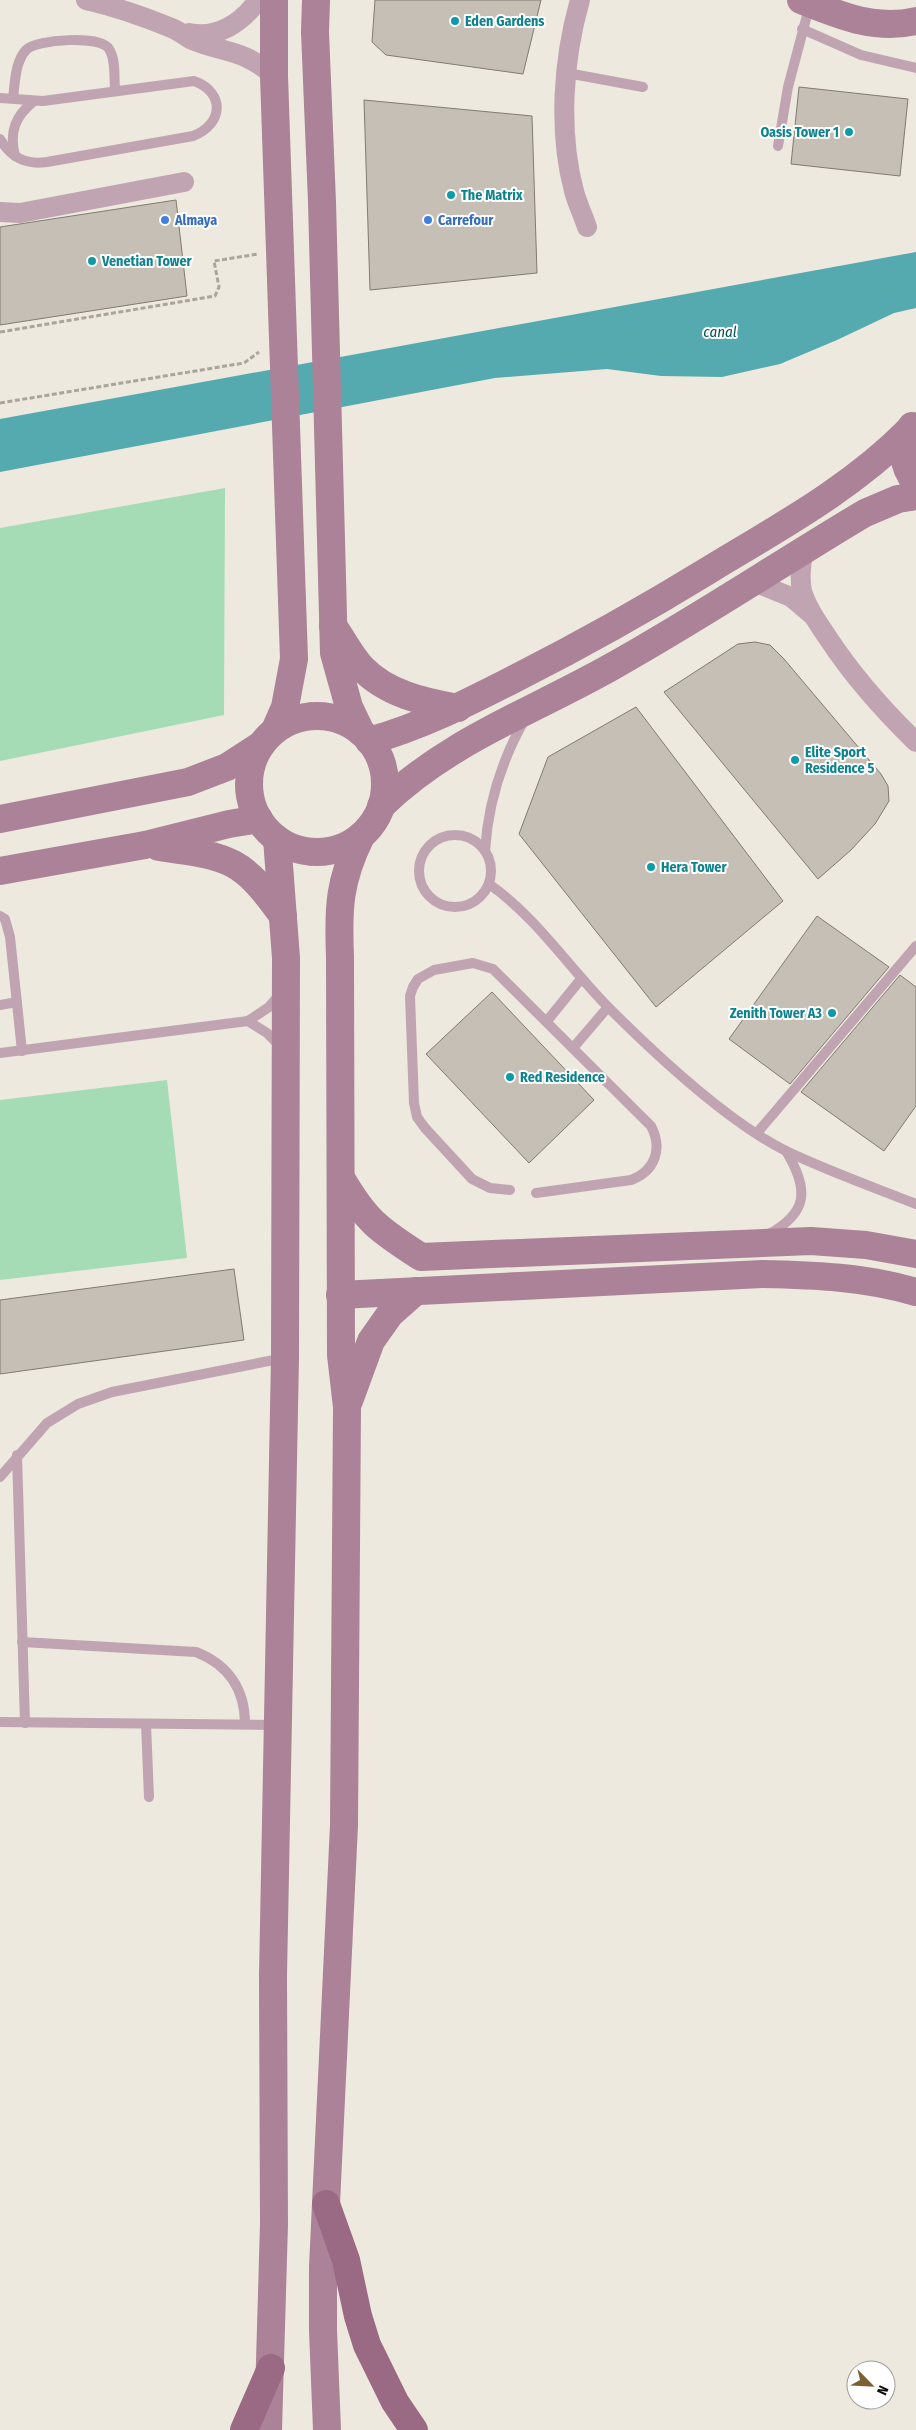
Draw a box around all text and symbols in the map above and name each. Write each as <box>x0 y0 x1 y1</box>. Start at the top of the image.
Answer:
place label: Eden Gardens <box>465 13 544 30</box>
marker: Eden Gardens <box>449 15 461 27</box>
place label: Oasis Tower 1 <box>760 124 839 141</box>
marker: Oasis Tower 1 <box>843 126 855 138</box>
place label: The Matrix <box>461 187 523 204</box>
marker: The Matrix <box>445 189 457 201</box>
place label: Almaya <box>174 212 217 229</box>
place label: Carrefour <box>438 212 494 229</box>
marker: Almaya <box>159 214 171 226</box>
marker: Carrefour <box>422 214 434 226</box>
place label: Venetian Tower <box>101 253 193 270</box>
marker: Venetian Tower <box>86 255 98 267</box>
water label: canal <box>703 323 737 341</box>
place label: Elite Sport Residence 5 <box>805 744 874 777</box>
marker: Elite Sport Residence 5 <box>789 754 801 766</box>
place label: Hera Tower <box>661 859 727 876</box>
marker: Hera Tower <box>645 861 657 873</box>
place label: Zenith Tower A3 <box>730 1005 822 1022</box>
marker: Zenith Tower A3 <box>826 1007 838 1019</box>
place label: Red Residence <box>520 1069 605 1086</box>
marker: Red Residence <box>504 1071 516 1083</box>
north arrow <box>846 2360 896 2410</box>
text: N <box>873 2383 892 2397</box>

